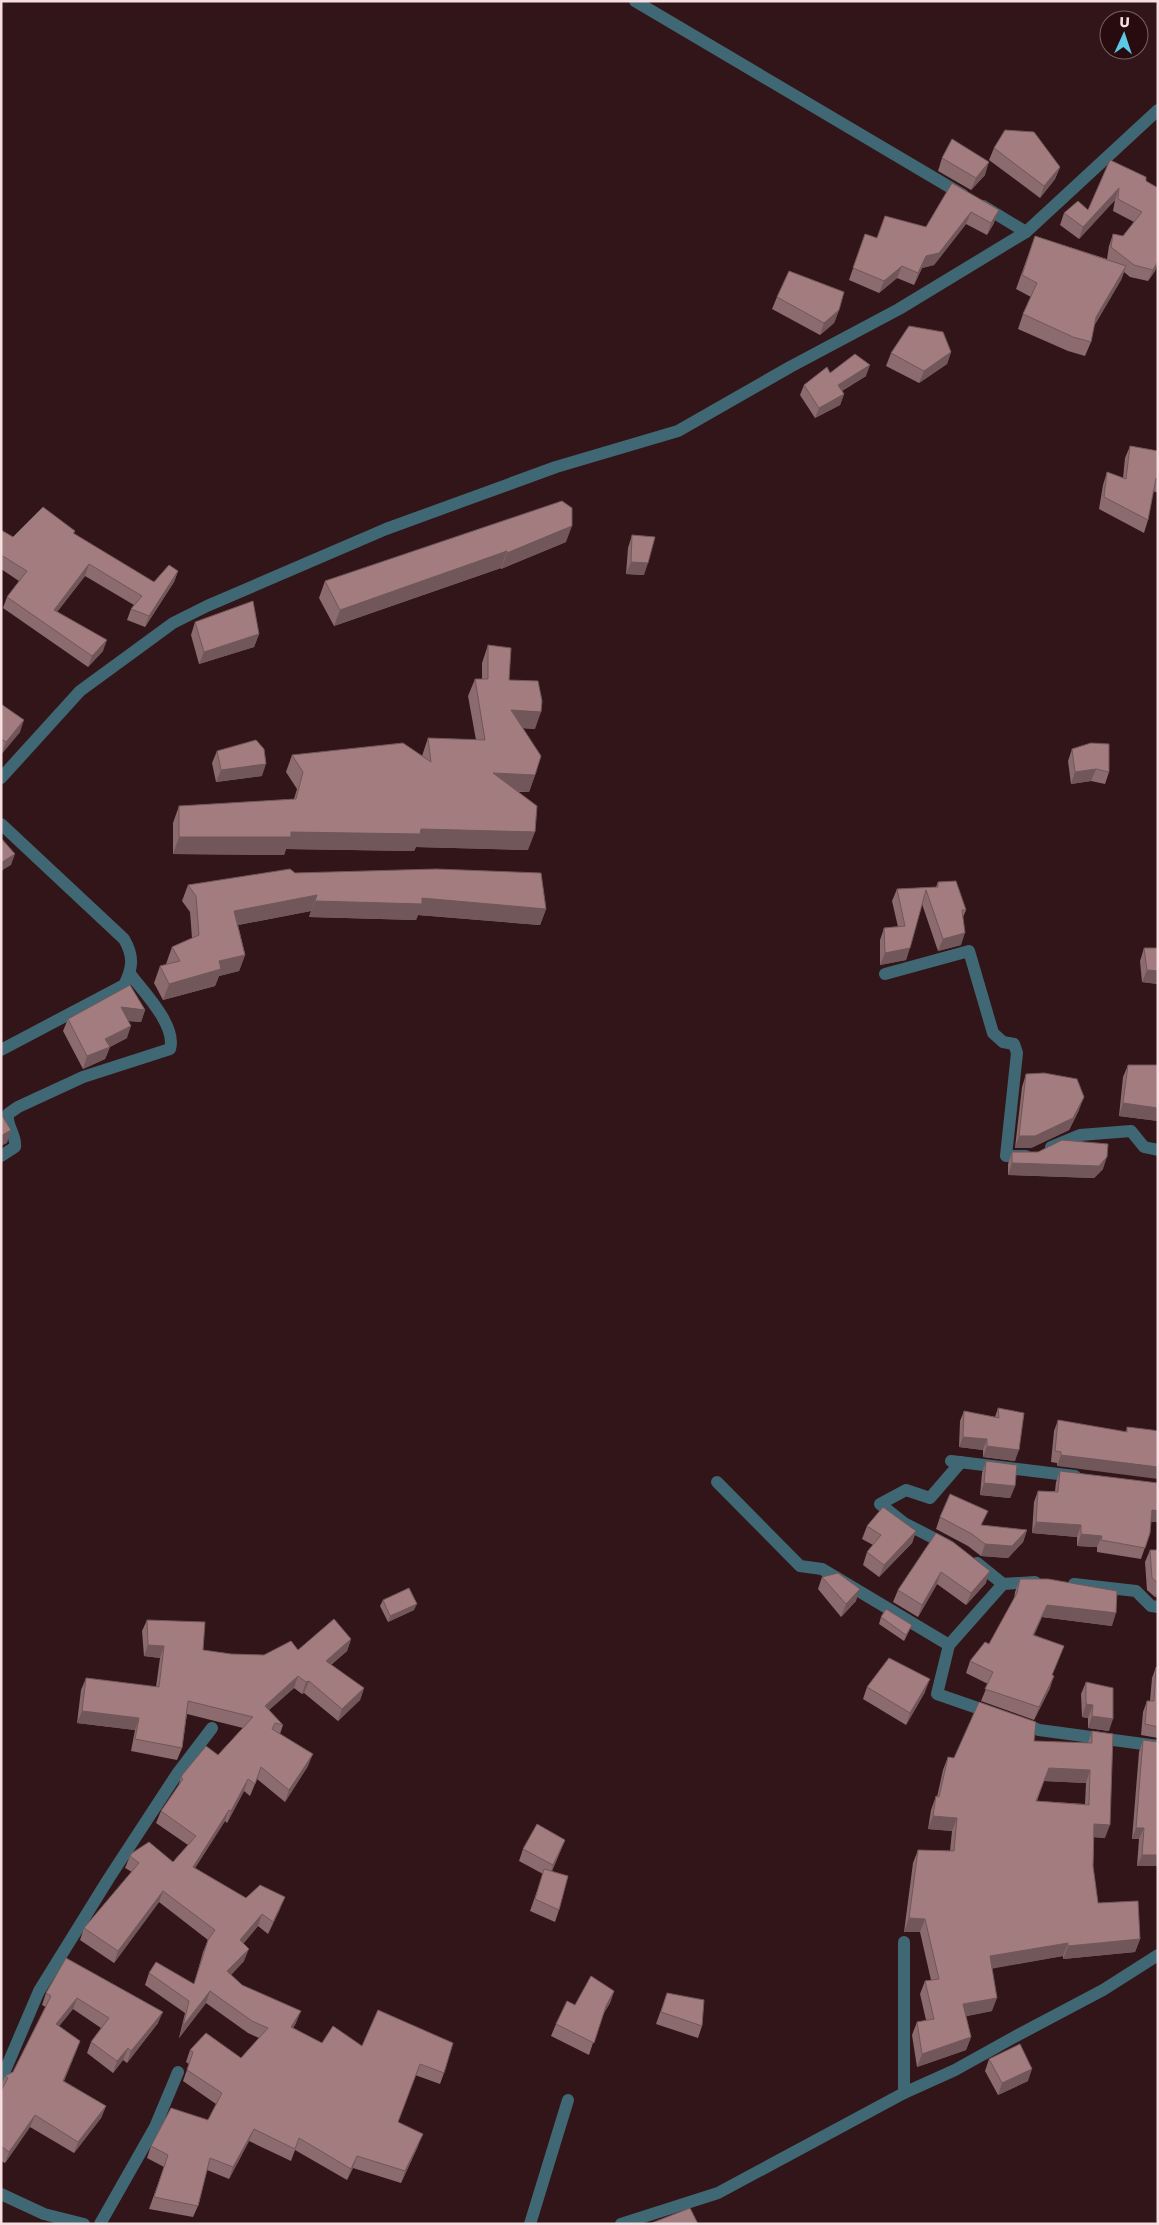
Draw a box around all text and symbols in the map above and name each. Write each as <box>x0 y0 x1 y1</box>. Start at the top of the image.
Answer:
north arrow <box>1099 10 1149 60</box>
text: U <box>1119 13 1130 30</box>

